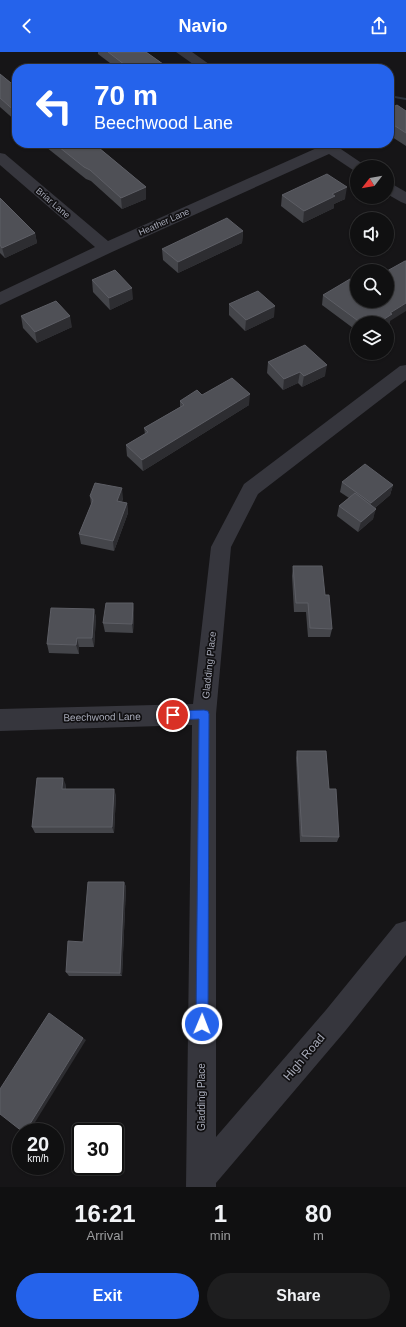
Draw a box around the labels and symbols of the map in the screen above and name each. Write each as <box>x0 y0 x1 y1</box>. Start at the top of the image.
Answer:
north arrow <box>350 160 394 204</box>
street label: Briar Lane <box>34 186 72 220</box>
street label: Heather Lane <box>137 206 191 238</box>
street label: Gladding Place <box>200 630 218 699</box>
pin <box>156 698 190 732</box>
street label: Beechwood Lane <box>63 711 141 723</box>
position arrow <box>181 1003 223 1045</box>
street label: High Road <box>280 1031 328 1083</box>
street label: Gladding Place <box>196 1063 207 1131</box>
speed limit sign: 30 <box>72 1123 124 1175</box>

